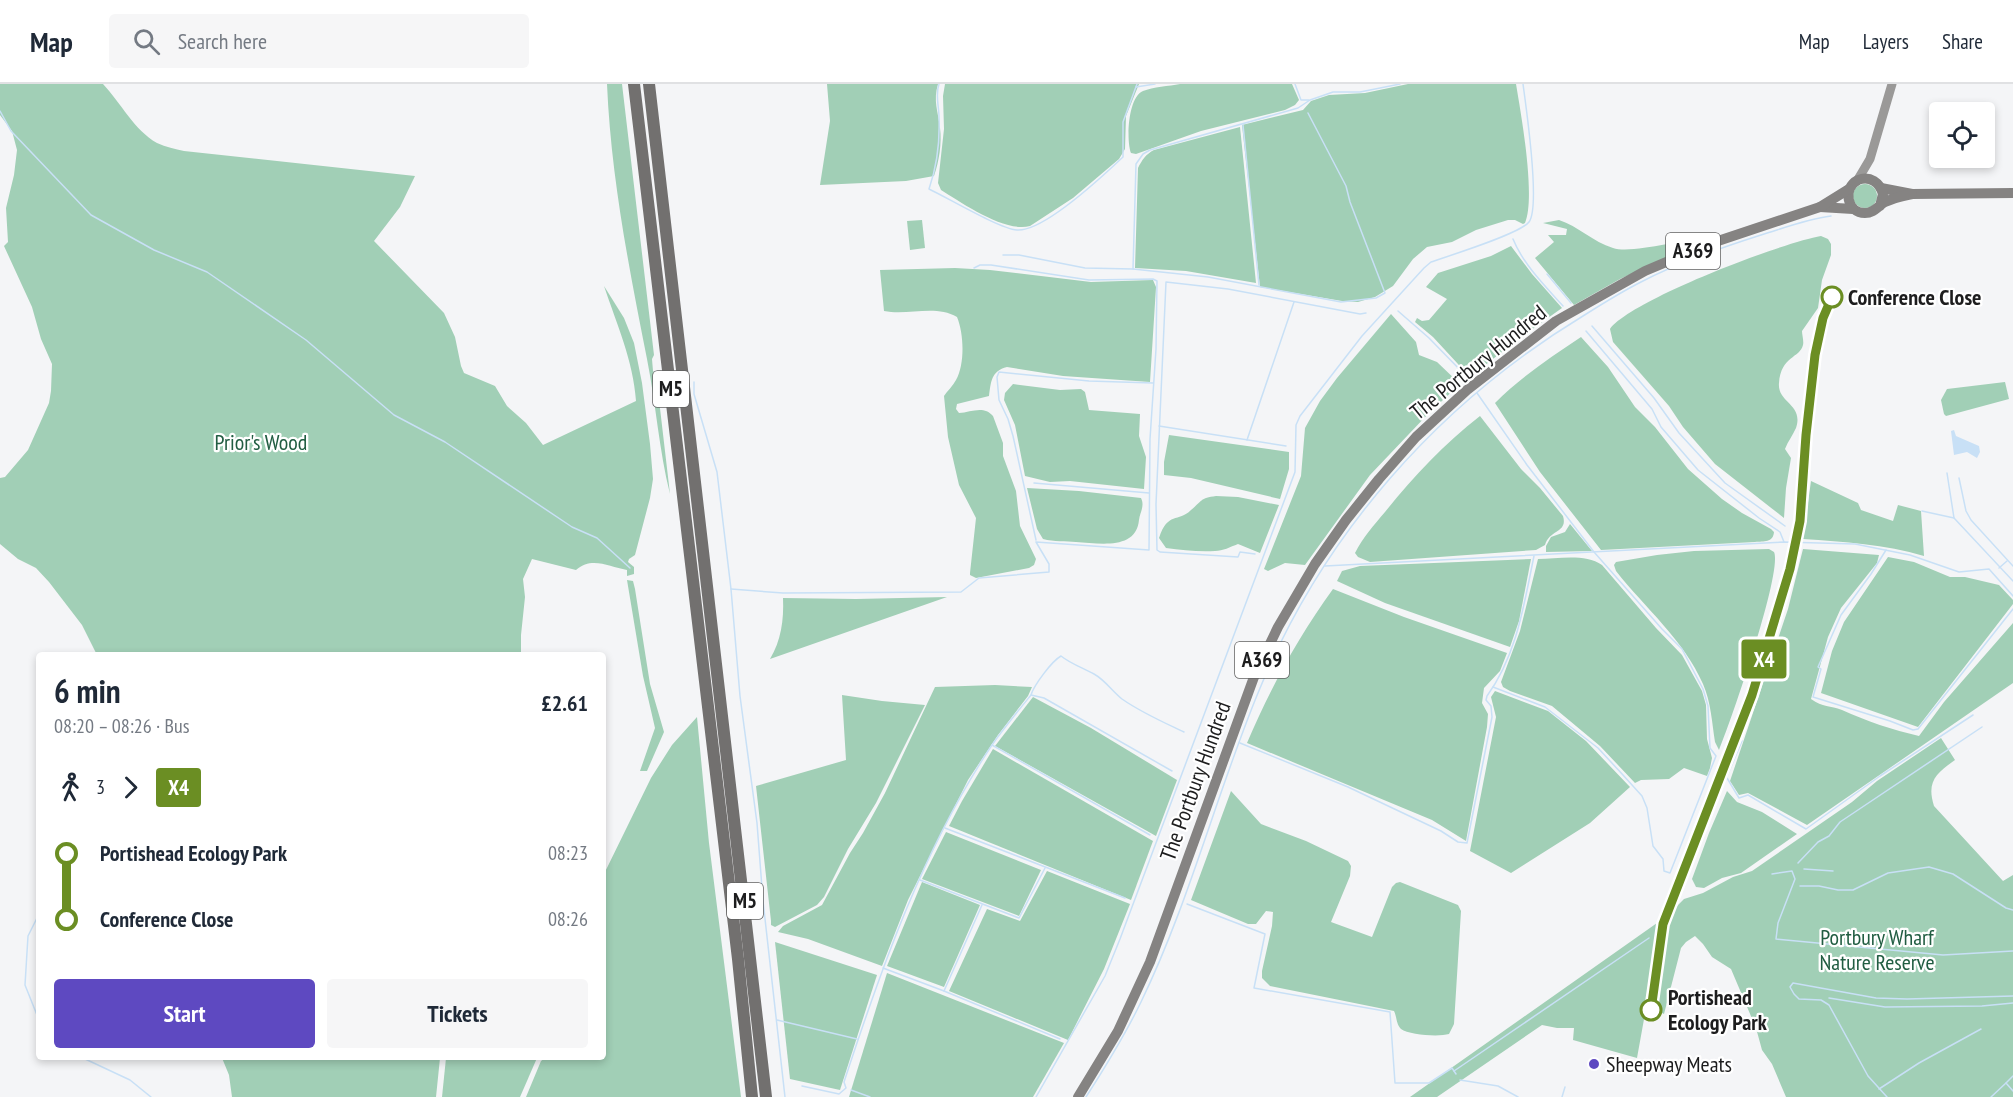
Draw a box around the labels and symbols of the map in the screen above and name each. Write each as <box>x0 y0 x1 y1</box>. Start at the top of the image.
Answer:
road number: A369 <box>1666 233 1720 269</box>
place label: Conference Close <box>1848 283 1982 311</box>
marker: Conference Close <box>1821 286 1843 308</box>
street label: The Portbury Hundred <box>1404 298 1552 426</box>
road number: M5 <box>653 371 689 407</box>
park label: Prior's Wood <box>215 428 307 456</box>
line badge: X4 <box>1737 640 1791 678</box>
road number: A369 <box>1235 642 1289 678</box>
street label: The Portbury Hundred <box>1153 698 1237 864</box>
road number: M5 <box>727 883 763 919</box>
park label: Portbury Wharf Nature Reserve <box>1820 923 1935 976</box>
place label: Portishead Ecology Park <box>1668 983 1768 1036</box>
marker: Portishead Ecology Park <box>1640 999 1662 1021</box>
place label: Sheepway Meats <box>1606 1050 1732 1078</box>
marker: Sheepway Meats <box>1587 1057 1601 1071</box>

